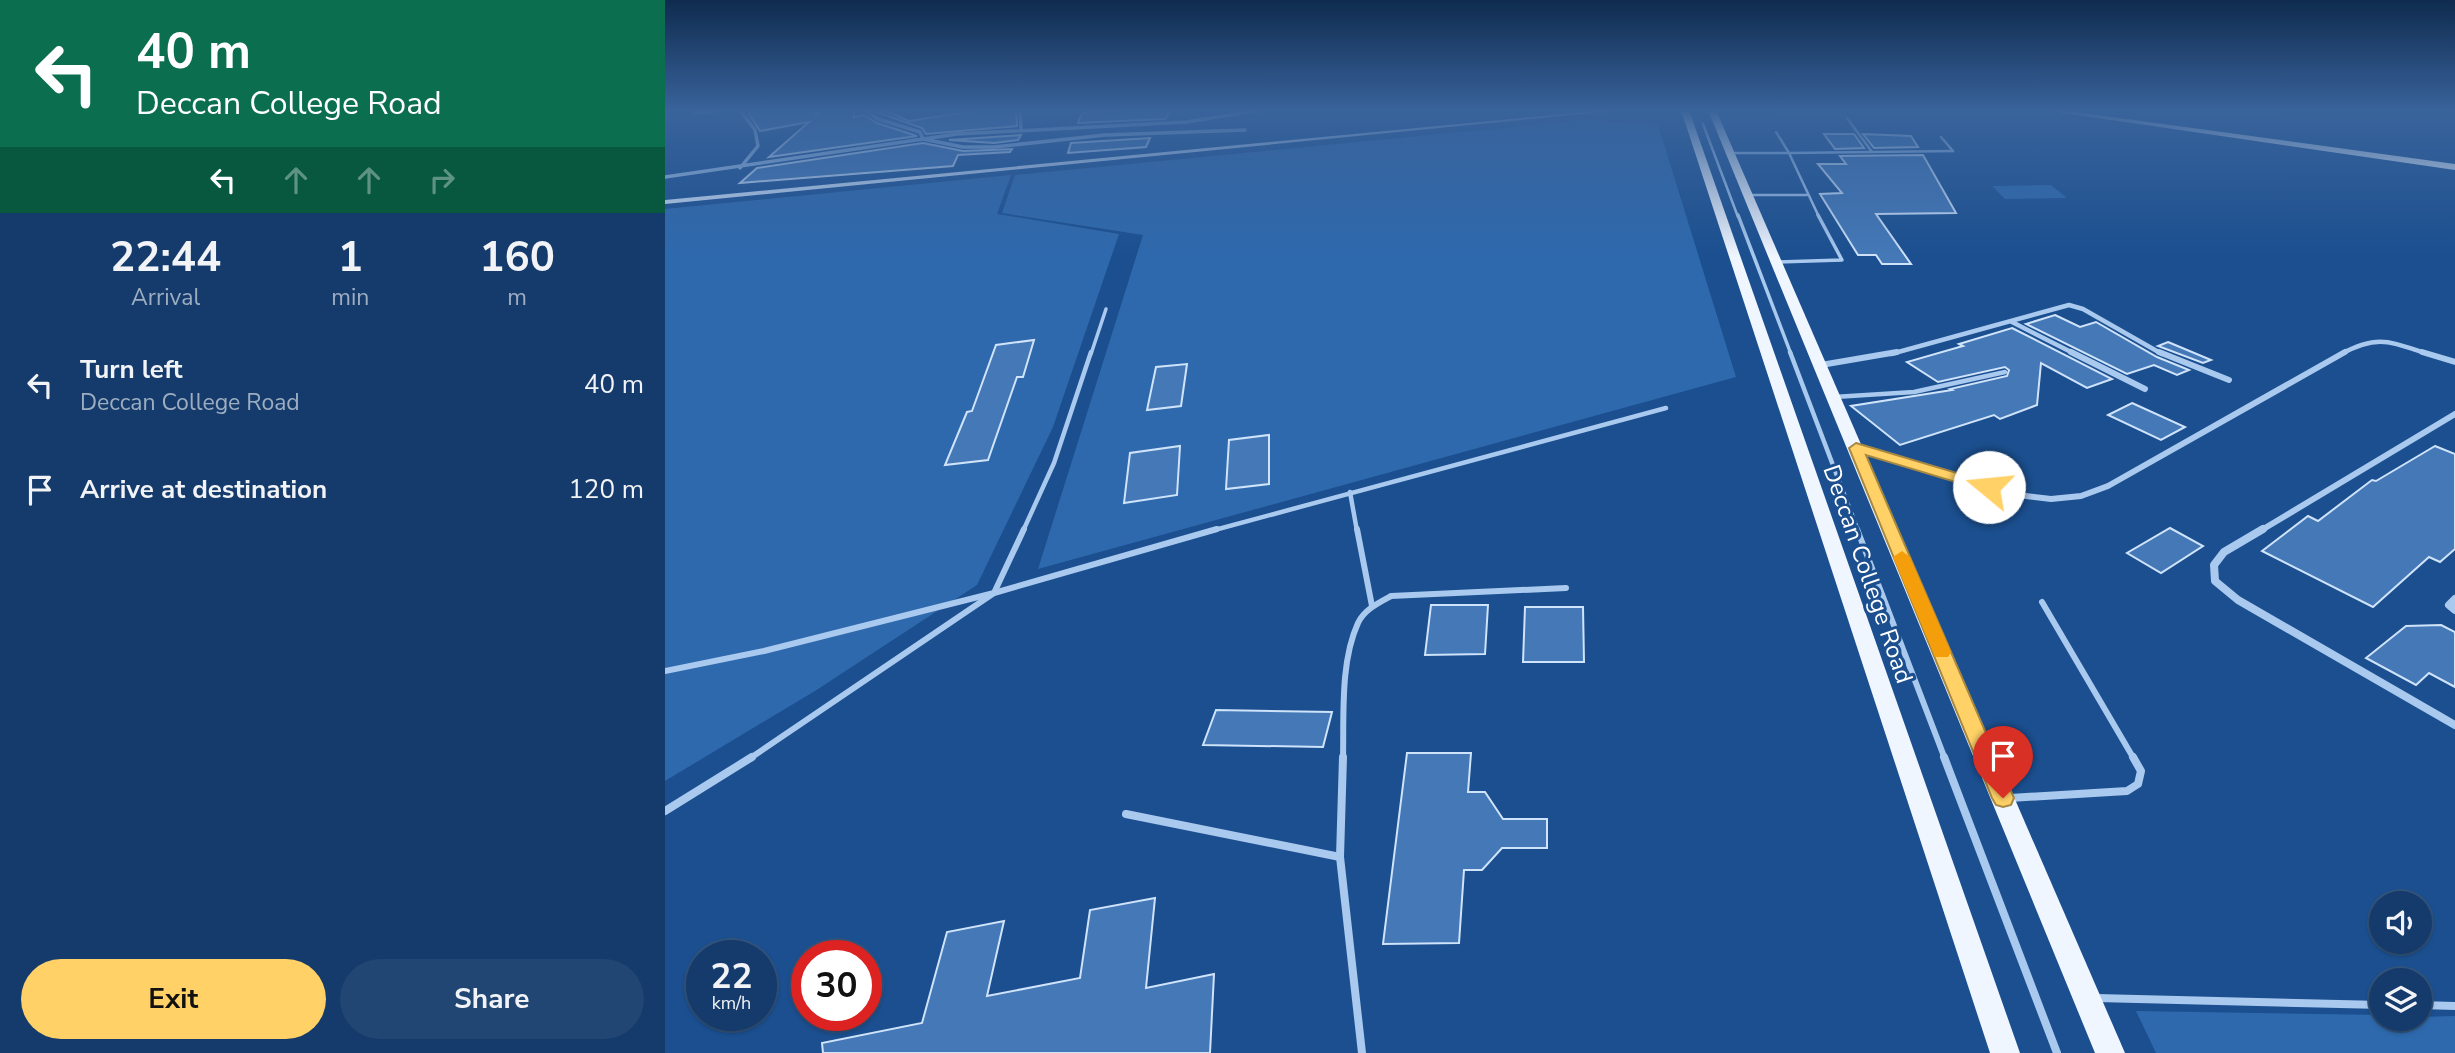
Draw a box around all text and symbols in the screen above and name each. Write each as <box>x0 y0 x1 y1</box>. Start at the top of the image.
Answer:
text: 40 m <box>136 18 251 85</box>
icon: left <box>21 28 112 119</box>
text: Deccan College Road <box>136 82 442 125</box>
icon: left <box>204 161 242 199</box>
icon: ahead <box>277 161 315 199</box>
icon: ahead <box>350 161 388 199</box>
icon: right <box>423 161 461 199</box>
text: 22:44 <box>110 229 221 286</box>
text: 1 <box>338 229 363 286</box>
text: 160 <box>479 229 555 286</box>
text: Arrival <box>131 282 200 313</box>
text: min <box>331 282 369 313</box>
text: m <box>507 282 527 313</box>
text: Turn left <box>80 352 183 387</box>
icon: left <box>21 366 59 404</box>
text: 40 m <box>584 367 644 402</box>
text: Deccan College Road <box>80 387 300 418</box>
position arrow <box>1952 450 2026 524</box>
street label: Deccan College Road <box>1816 460 1920 688</box>
icon: arrive <box>21 471 59 509</box>
text: Arrive at destination <box>80 472 327 507</box>
text: 120 m <box>568 472 644 507</box>
pin <box>1973 726 2033 798</box>
icon: arrive <box>1984 737 2022 775</box>
map controls <box>2369 891 2432 1031</box>
button: sound <box>2369 891 2432 954</box>
speed limit sign: 30 <box>791 940 882 1031</box>
text: 22 <box>710 953 753 1000</box>
button: Exit <box>21 959 326 1039</box>
button: Share <box>340 959 644 1039</box>
button: layers <box>2369 968 2432 1031</box>
text: km/h <box>712 991 751 1015</box>

